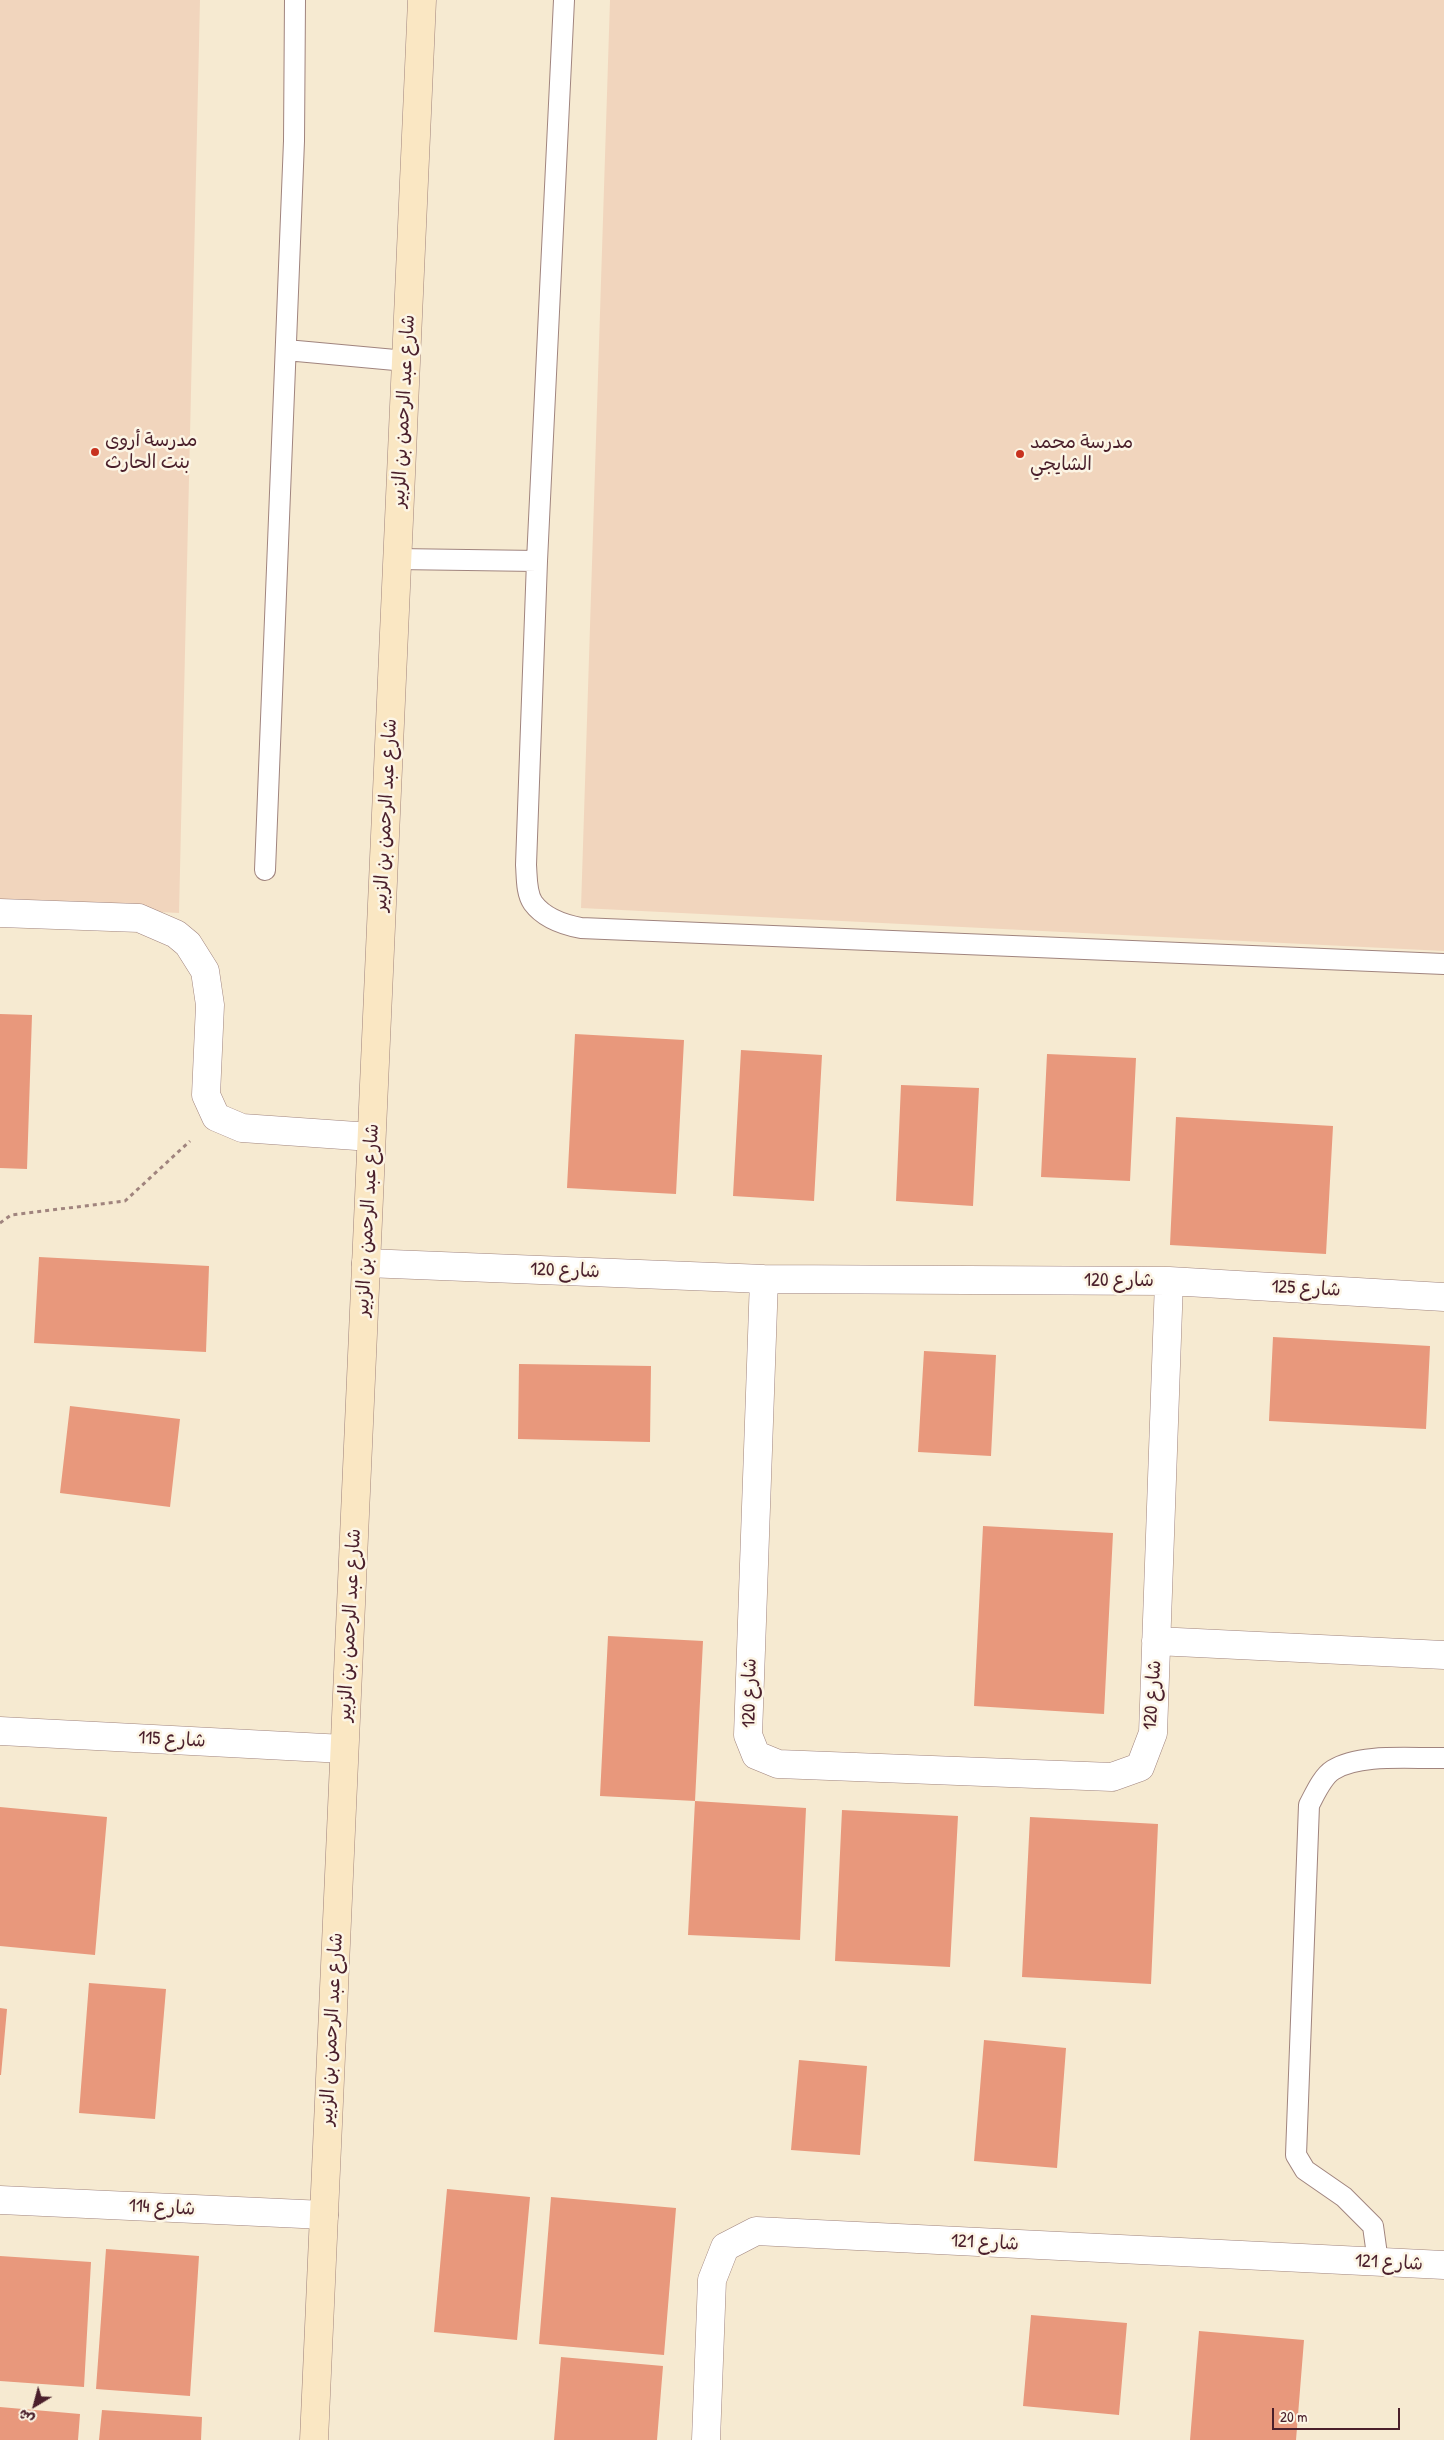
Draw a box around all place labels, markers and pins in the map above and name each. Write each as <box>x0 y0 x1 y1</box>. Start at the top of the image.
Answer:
place label: مدرسة أروى بنت الحارث <box>105 430 197 474</box>
place label: مدرسة محمد الشايجي <box>1030 432 1133 476</box>
marker: مدرسة أروى بنت الحارث <box>89 446 101 458</box>
marker: مدرسة محمد الشايجي <box>1014 448 1026 460</box>

